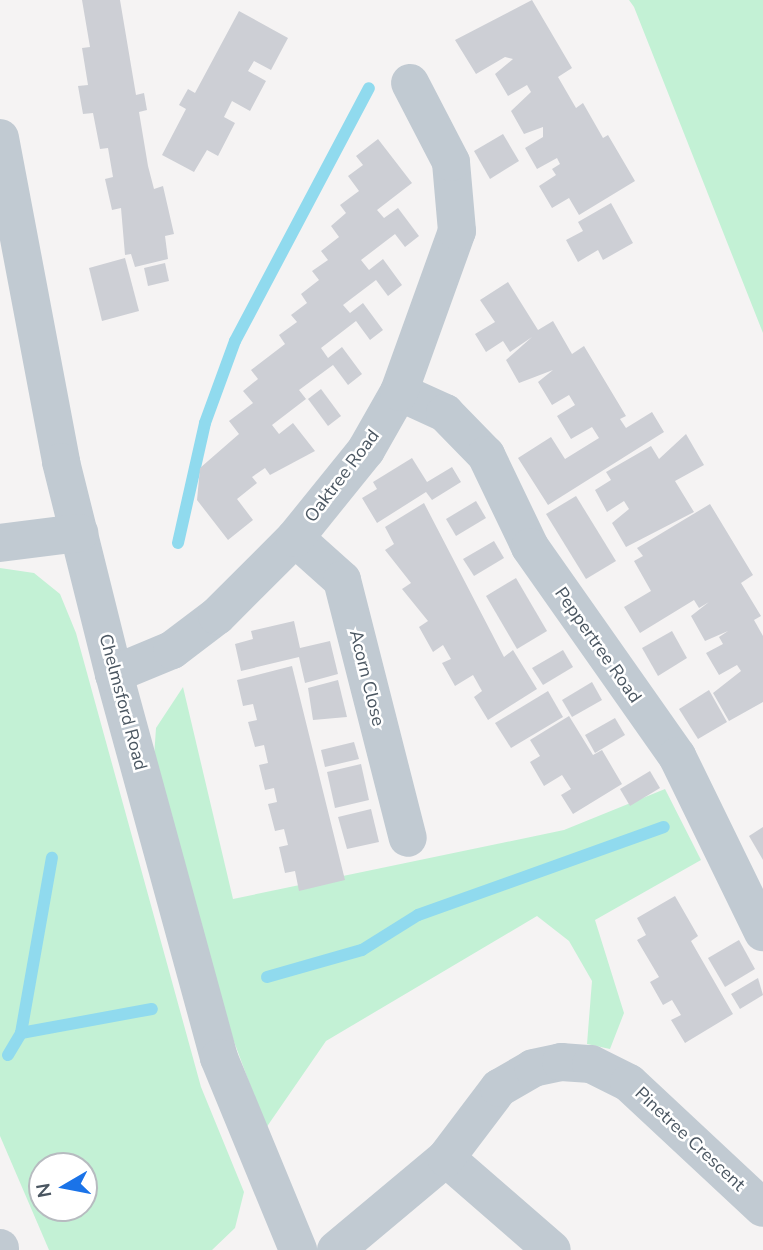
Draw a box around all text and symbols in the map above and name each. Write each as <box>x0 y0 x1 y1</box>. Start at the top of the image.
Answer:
street label: Oaktree Road <box>300 425 384 527</box>
street label: Peppertree Road <box>550 583 646 707</box>
street label: Acorn Close <box>345 628 389 728</box>
street label: Chelmsford Road <box>94 631 152 773</box>
street label: Pinetree Crescent <box>630 1082 750 1196</box>
north arrow <box>28 1152 98 1222</box>
text: N <box>30 1181 58 1200</box>

